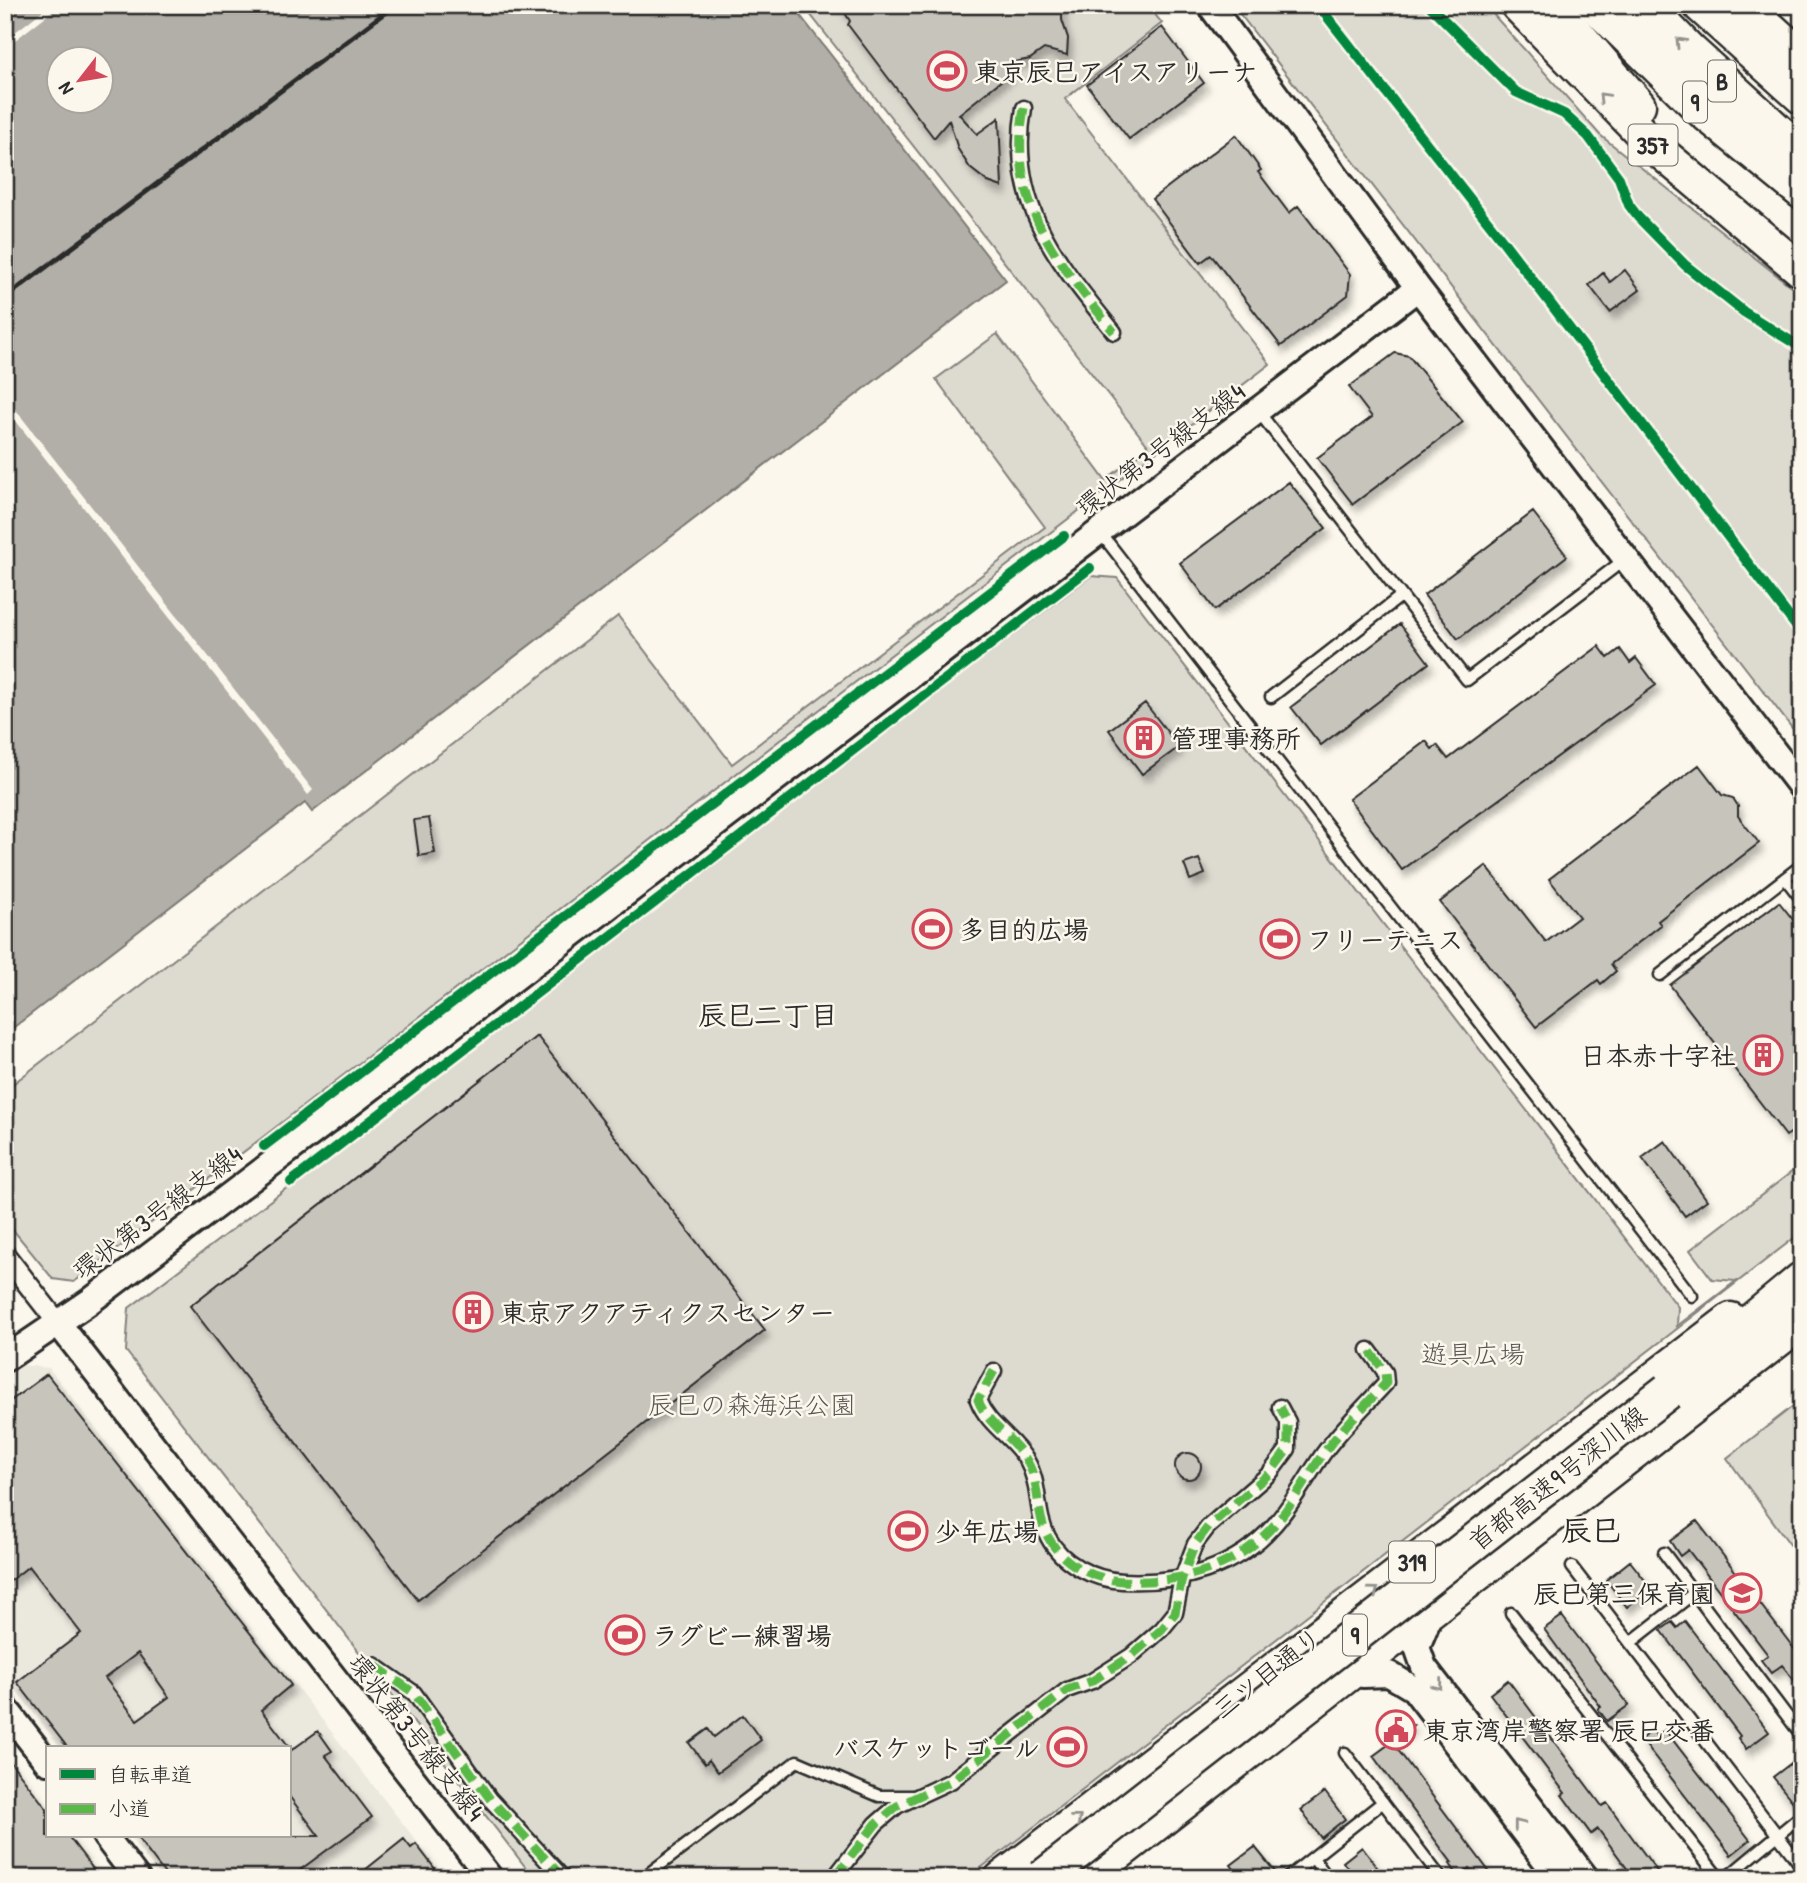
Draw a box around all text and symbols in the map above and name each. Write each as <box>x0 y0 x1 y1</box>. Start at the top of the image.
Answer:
one-way arrow <box>1675 37 1688 50</box>
north arrow <box>46 46 116 116</box>
sports icon: 東京辰巳アイスアリーナ <box>926 50 968 92</box>
place label: 東京辰巳アイスアリーナ <box>974 54 1257 89</box>
road number: B <box>1708 60 1736 102</box>
text: N <box>52 78 79 100</box>
road number: 9 <box>1683 82 1707 122</box>
one-way arrow <box>1599 92 1612 105</box>
road number: 357 <box>1628 125 1678 166</box>
street label: 環状第3号線支線4 <box>1068 374 1252 524</box>
building icon: 管理事務所 <box>1123 717 1165 759</box>
place label: 管理事務所 <box>1171 721 1301 756</box>
sports icon: 多目的広場 <box>911 908 953 950</box>
place label: 多目的広場 <box>959 912 1089 947</box>
sports icon: フリーテニス <box>1259 918 1301 960</box>
place label: フリーテニス <box>1307 922 1464 957</box>
district label: 辰巳二丁目 <box>698 996 838 1034</box>
building icon: 日本赤十字社 <box>1742 1034 1784 1076</box>
place label: 日本赤十字社 <box>1580 1038 1736 1073</box>
street label: 環状第3号線支線4 <box>65 1137 249 1287</box>
building icon: 東京アクアティクスセンター <box>452 1291 494 1333</box>
place label: 東京アクアティクスセンター <box>500 1295 835 1330</box>
park label: 遊具広場 <box>1421 1336 1525 1371</box>
park label: 辰巳の森海浜公園 <box>648 1387 856 1422</box>
street label: 首都高速9号深川線 <box>1461 1397 1653 1559</box>
sports icon: 少年広場 <box>887 1510 929 1552</box>
district label: 辰巳 <box>1561 1510 1621 1550</box>
place label: 少年広場 <box>935 1514 1039 1549</box>
road number: 319 <box>1389 1542 1435 1582</box>
school or university icon: 辰巳第三保育園 <box>1721 1572 1763 1614</box>
place label: 辰巳第三保育園 <box>1533 1576 1715 1611</box>
one-way arrow <box>1366 1586 1378 1599</box>
sports icon: ラグビー練習場 <box>604 1614 646 1656</box>
road number: 9 <box>1343 1615 1367 1656</box>
place label: ラグビー練習場 <box>652 1618 832 1653</box>
street label: 三ツ目通り <box>1205 1619 1329 1727</box>
street label: 環状第3号線支線4 <box>341 1646 493 1828</box>
one-way arrow <box>1429 1677 1442 1690</box>
public building icon: 東京湾岸警察署 辰巳交番 <box>1375 1709 1417 1751</box>
place label: 東京湾岸警察署 辰巳交番 <box>1423 1713 1715 1748</box>
sports icon: バスケットゴール <box>1046 1726 1088 1768</box>
place label: バスケットゴール <box>833 1730 1040 1765</box>
legend <box>46 1746 290 1838</box>
text: 自転車道 <box>108 1760 192 1789</box>
text: 小道 <box>108 1794 150 1823</box>
one-way arrow <box>1069 1815 1082 1828</box>
one-way arrow <box>1513 1819 1526 1831</box>

